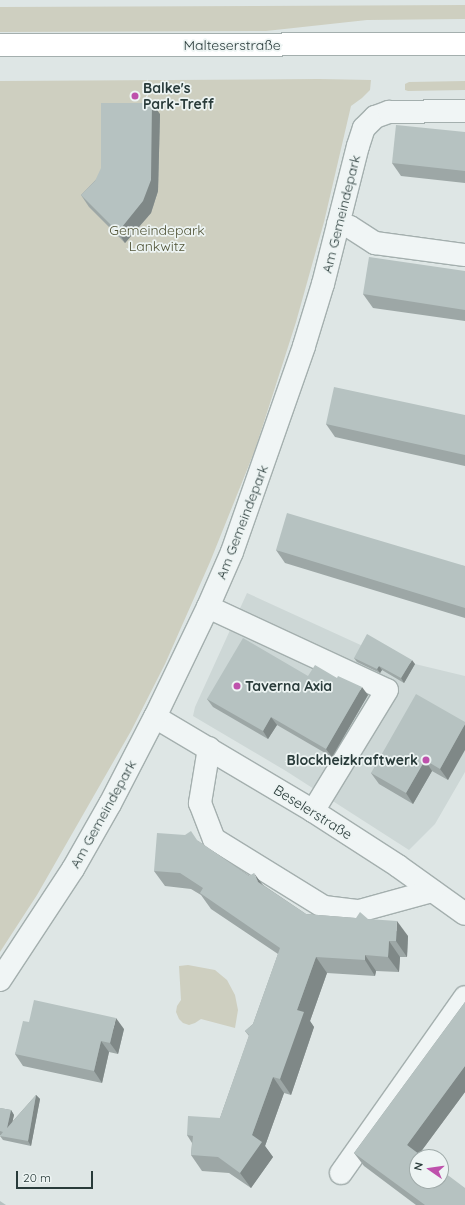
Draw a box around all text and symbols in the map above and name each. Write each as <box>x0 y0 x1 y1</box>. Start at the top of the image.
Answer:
street label: Malteserstraße <box>183 37 281 53</box>
place label: Balke's Park-Treff <box>143 80 214 112</box>
marker: Balke's Park-Treff <box>130 91 140 101</box>
street label: Am Gemeindepark <box>318 153 364 275</box>
park label: Gemeindepark Lankwitz <box>109 222 205 254</box>
street label: Am Gemeindepark <box>212 462 272 582</box>
place label: Taverna Axia <box>245 678 332 694</box>
marker: Taverna Axia <box>232 681 242 691</box>
place label: Blockheizkraftwerk <box>287 752 418 768</box>
marker: Blockheizkraftwerk <box>421 755 431 765</box>
street label: Am Gemeindepark <box>66 757 140 871</box>
street label: Beselerstraße <box>271 781 355 843</box>
north arrow <box>409 1149 449 1189</box>
text: N <box>411 1161 426 1172</box>
scale bar <box>18 1163 95 1189</box>
text: 20 m <box>23 1170 51 1185</box>

